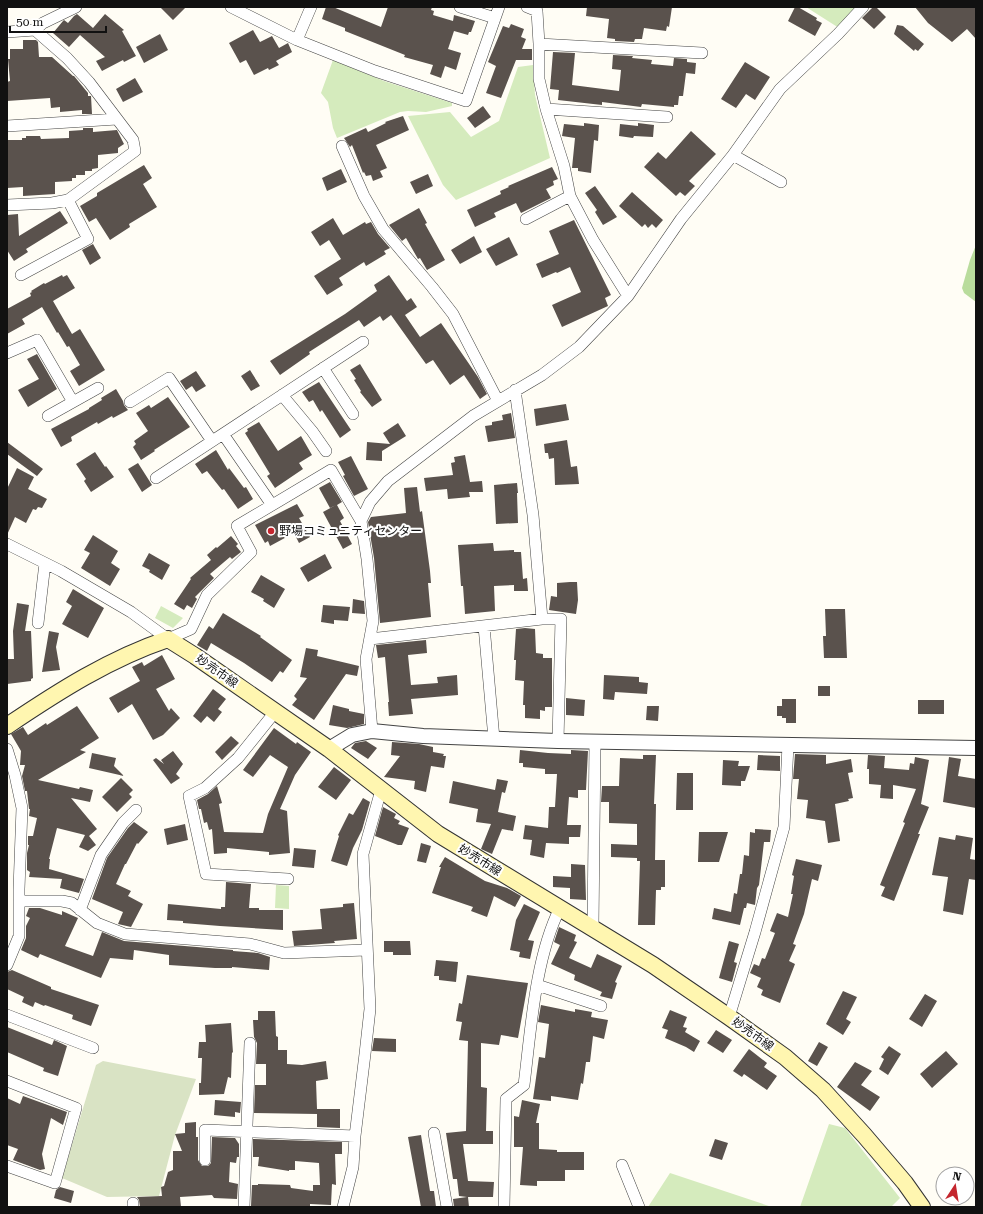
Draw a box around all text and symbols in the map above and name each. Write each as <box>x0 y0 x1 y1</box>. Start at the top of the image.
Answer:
scale bar <box>10 8 106 34</box>
text: 50 m <box>16 15 43 29</box>
place label: 野場コミュニティセンター <box>279 524 422 538</box>
marker: 野場コミュニティセンター <box>266 526 276 536</box>
street label: 妙売市線 <box>193 651 241 691</box>
street label: 妙売市線 <box>456 841 504 879</box>
street label: 妙売市線 <box>729 1014 777 1054</box>
north arrow <box>935 1166 975 1206</box>
text: N <box>951 1169 963 1184</box>

